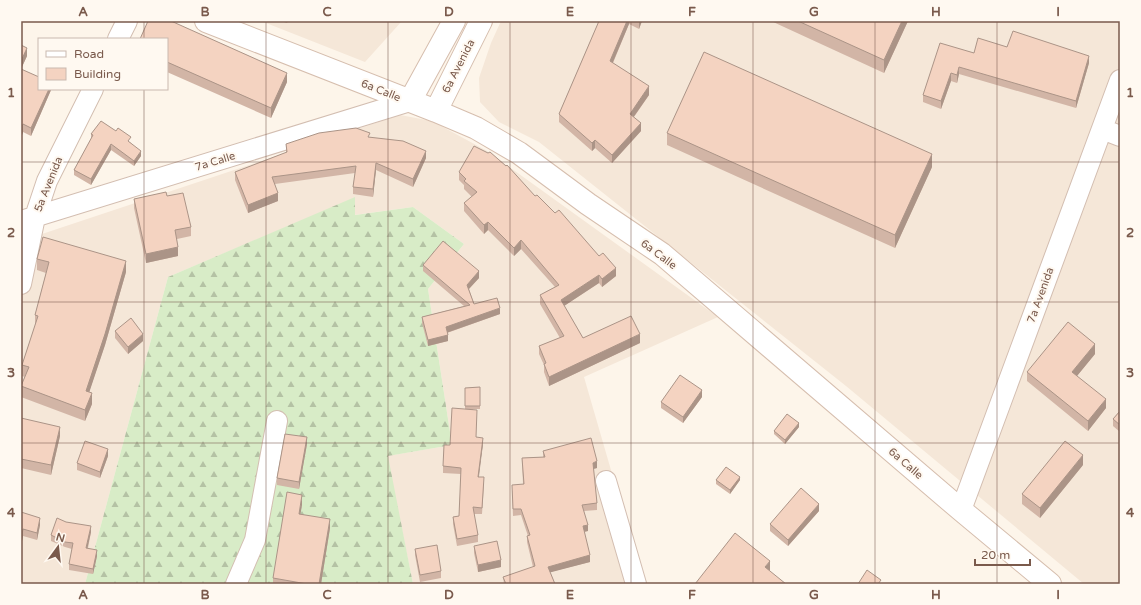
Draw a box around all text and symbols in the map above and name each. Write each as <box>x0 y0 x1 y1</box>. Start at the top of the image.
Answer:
text: A <box>78 4 88 20</box>
text: B <box>200 4 210 20</box>
text: C <box>322 4 332 20</box>
text: D <box>444 4 454 20</box>
text: E <box>566 4 574 20</box>
text: F <box>688 4 696 20</box>
text: G <box>809 4 819 20</box>
text: H <box>931 4 941 20</box>
text: I <box>1056 4 1060 20</box>
street label: 6a Avenida <box>439 37 477 95</box>
legend <box>38 38 168 90</box>
text: Road <box>74 47 104 61</box>
text: Building <box>74 67 121 81</box>
street label: 6a Calle <box>359 77 402 104</box>
text: 1 <box>7 85 15 101</box>
text: 1 <box>1126 85 1134 101</box>
street label: 7a Calle <box>193 149 237 174</box>
street label: 5a Avenida <box>32 155 65 214</box>
text: 2 <box>7 225 15 241</box>
text: 2 <box>1126 225 1134 241</box>
street label: 6a Calle <box>638 237 679 272</box>
street label: 7a Avenida <box>1024 266 1057 325</box>
text: 3 <box>7 365 15 381</box>
text: 3 <box>1126 365 1134 381</box>
street label: 6a Calle <box>886 445 926 482</box>
text: 4 <box>7 505 16 521</box>
text: 4 <box>1126 505 1135 521</box>
north arrow <box>38 527 78 567</box>
text: N <box>55 530 66 545</box>
scale bar <box>975 541 1030 567</box>
text: 20 m <box>981 548 1010 562</box>
text: A <box>78 587 88 603</box>
text: B <box>200 587 210 603</box>
text: C <box>322 587 332 603</box>
text: D <box>444 587 454 603</box>
text: E <box>566 587 574 603</box>
text: F <box>688 587 696 603</box>
text: G <box>809 587 819 603</box>
text: H <box>931 587 941 603</box>
text: I <box>1056 587 1060 603</box>

